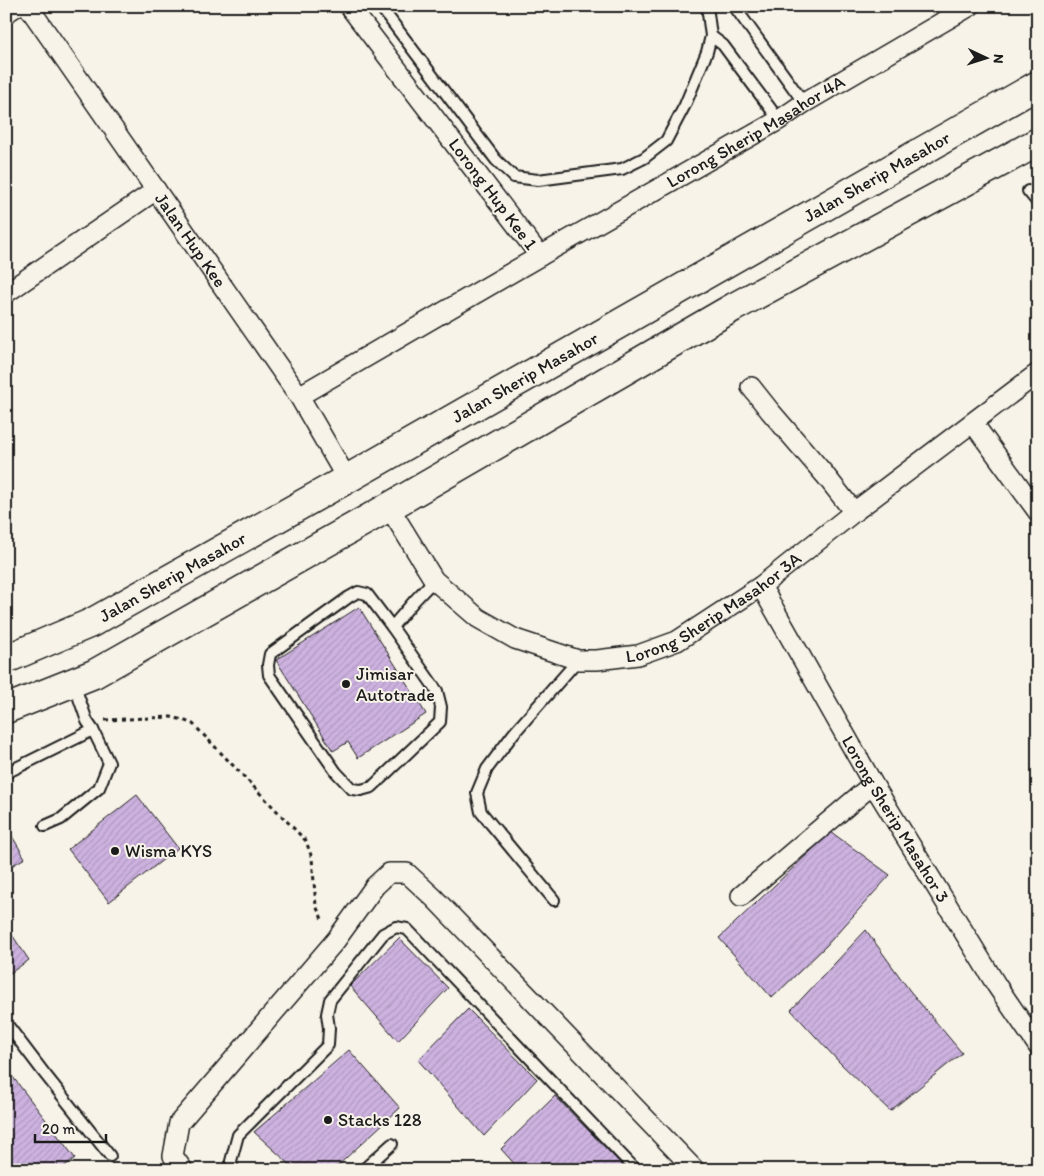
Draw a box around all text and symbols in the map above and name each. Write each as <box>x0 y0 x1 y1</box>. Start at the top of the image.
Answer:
north arrow <box>962 32 1012 82</box>
text: N <box>990 54 1007 64</box>
street label: Lorong Sherip Masahor 4A <box>663 70 849 193</box>
street label: Jalan Sherip Masahor <box>800 126 954 227</box>
street label: Lorong Hup Kee 1 <box>444 134 542 254</box>
street label: Jalan Hup Kee <box>150 189 231 292</box>
street label: Jalan Sherip Masahor <box>448 327 602 428</box>
street label: Jalan Sherip Masahor <box>95 527 250 627</box>
street label: Lorong Sherip Masahor 3A <box>624 547 806 667</box>
place label: Jimisar Autotrade <box>356 663 435 706</box>
marker: Jimisar Autotrade <box>340 678 352 690</box>
street label: Lorong Sherip Masahor 3 <box>837 732 954 907</box>
place label: Wisma KYS <box>125 840 212 862</box>
marker: Wisma KYS <box>109 845 121 857</box>
place label: Stacks 128 <box>338 1109 422 1131</box>
scale bar <box>35 1111 106 1143</box>
marker: Stacks 128 <box>322 1114 334 1126</box>
text: 20 m <box>42 1120 76 1138</box>

